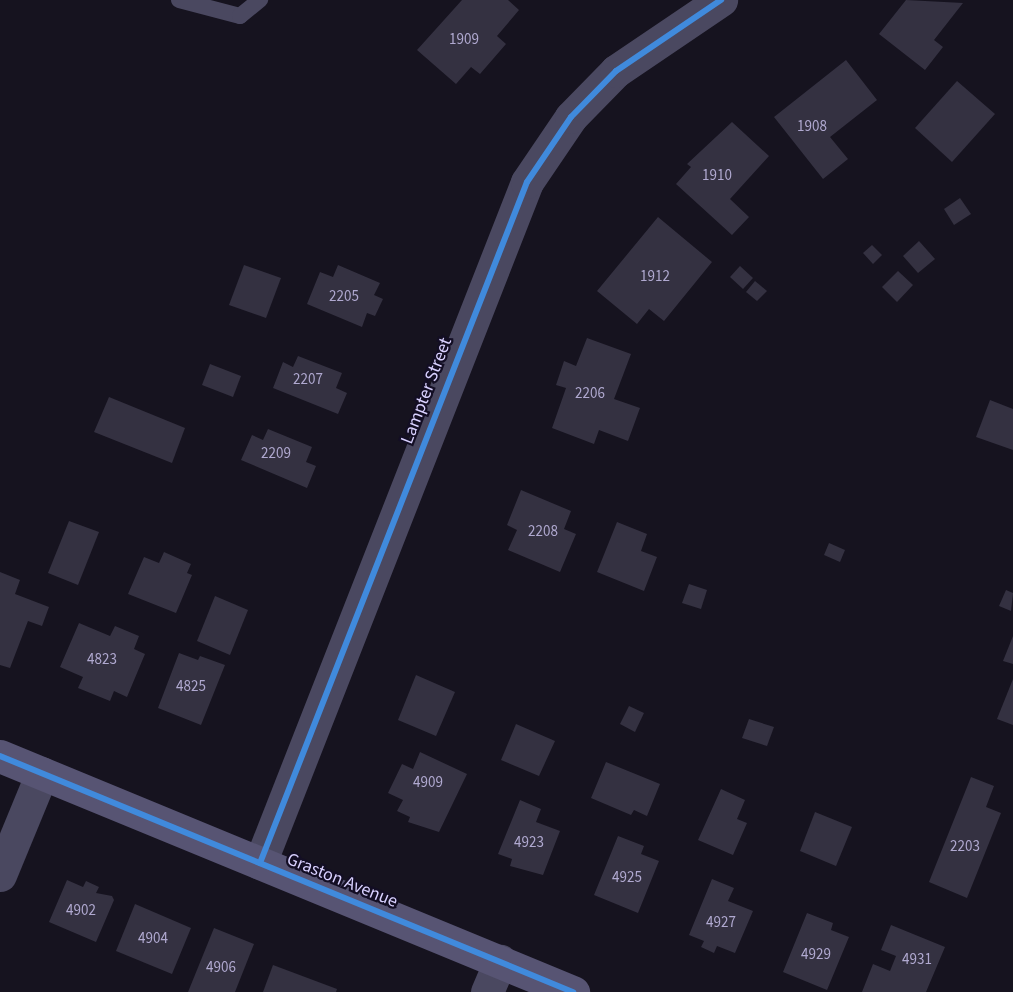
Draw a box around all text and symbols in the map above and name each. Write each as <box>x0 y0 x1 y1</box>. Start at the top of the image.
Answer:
house number: 1909 <box>449 31 479 49</box>
house number: 1908 <box>797 118 827 136</box>
house number: 1910 <box>702 167 732 185</box>
house number: 1912 <box>640 268 670 286</box>
house number: 2205 <box>329 288 359 306</box>
street label: Lampter Street <box>397 335 457 447</box>
house number: 2207 <box>293 371 323 389</box>
house number: 2206 <box>575 385 605 403</box>
house number: 2209 <box>261 445 291 463</box>
house number: 2208 <box>528 523 558 541</box>
house number: 4823 <box>87 651 117 669</box>
house number: 4825 <box>176 678 206 696</box>
house number: 4909 <box>413 774 443 792</box>
house number: 4923 <box>514 834 544 852</box>
house number: 2203 <box>950 838 980 856</box>
street label: Graston Avenue <box>283 849 401 913</box>
house number: 4925 <box>612 869 642 887</box>
house number: 4902 <box>66 902 96 920</box>
house number: 4927 <box>706 914 736 932</box>
house number: 4904 <box>138 930 168 948</box>
house number: 4929 <box>801 946 831 964</box>
house number: 4931 <box>902 951 932 969</box>
house number: 4906 <box>206 959 236 977</box>

